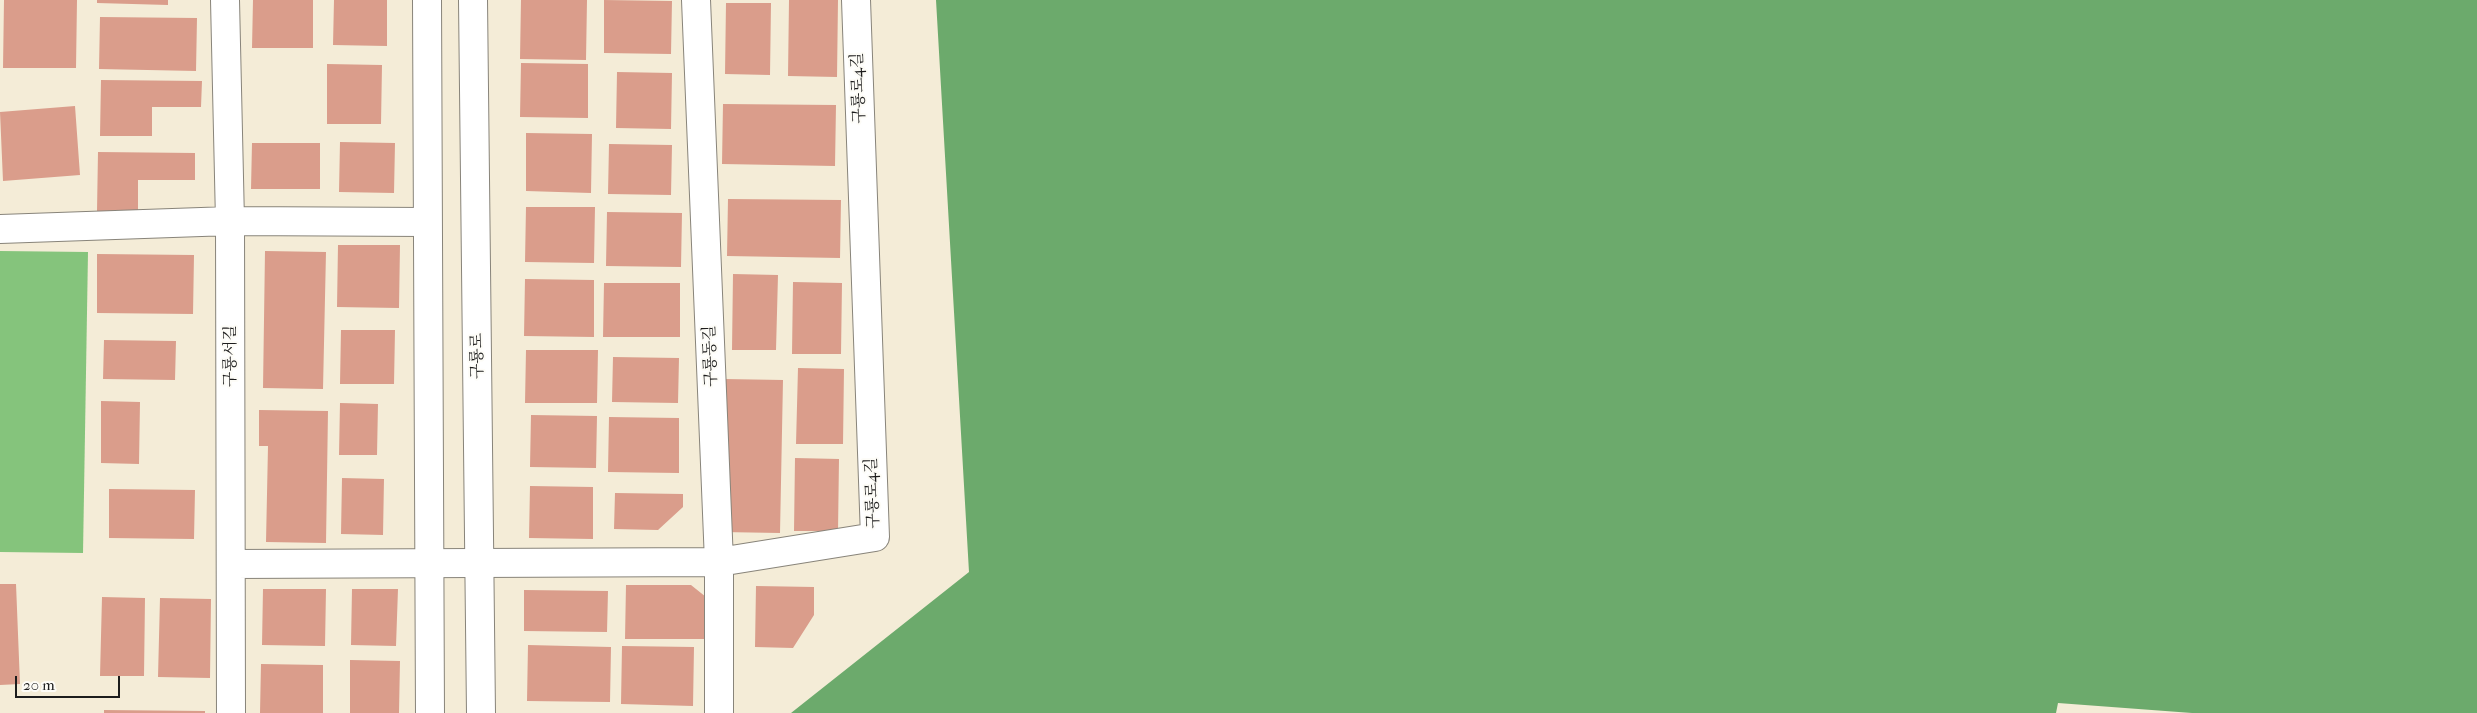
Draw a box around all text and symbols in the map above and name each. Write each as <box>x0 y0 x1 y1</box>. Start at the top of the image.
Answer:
street label: 구룡로4길 <box>848 52 870 124</box>
street label: 구룡서길 <box>221 325 241 387</box>
street label: 구룡동길 <box>700 325 722 387</box>
street label: 구룡로 <box>468 333 488 379</box>
street label: 구룡로4길 <box>862 457 884 529</box>
scale bar <box>18 666 122 698</box>
text: 20 m <box>23 676 55 694</box>

